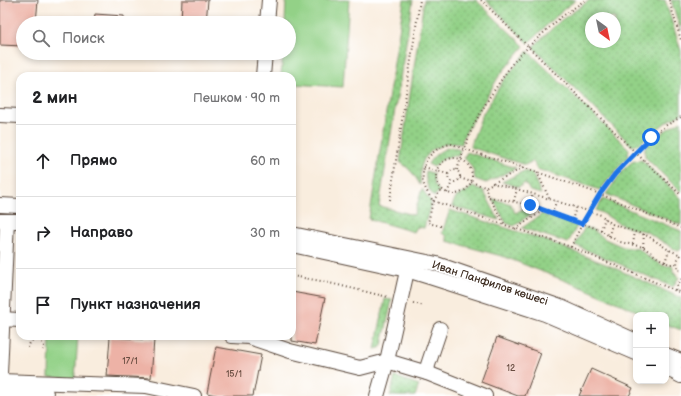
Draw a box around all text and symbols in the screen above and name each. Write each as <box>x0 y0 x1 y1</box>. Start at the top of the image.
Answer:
north arrow <box>585 12 621 48</box>
search box <box>16 16 296 60</box>
icon: search <box>30 27 52 49</box>
text: Поиск <box>62 29 105 48</box>
text: 2 мин <box>32 88 78 108</box>
text: Пешком · 90 m <box>193 90 280 106</box>
route start <box>642 128 660 146</box>
icon: ahead <box>32 150 54 172</box>
text: Прямо <box>70 151 117 170</box>
text: 60 m <box>250 153 280 169</box>
route end <box>521 196 539 214</box>
icon: right <box>32 222 54 244</box>
text: Направо <box>70 223 133 242</box>
text: 30 m <box>250 225 280 241</box>
street label: Иван Панфилов көшесі <box>430 258 550 308</box>
icon: arrive <box>32 294 54 316</box>
text: Пункт назначения <box>70 295 201 314</box>
map controls <box>633 312 669 384</box>
button: + <box>633 312 669 348</box>
button: − <box>633 348 669 384</box>
house number: 17/1 <box>122 356 138 367</box>
house number: 12 <box>507 363 516 374</box>
house number: 15/1 <box>226 369 242 380</box>

